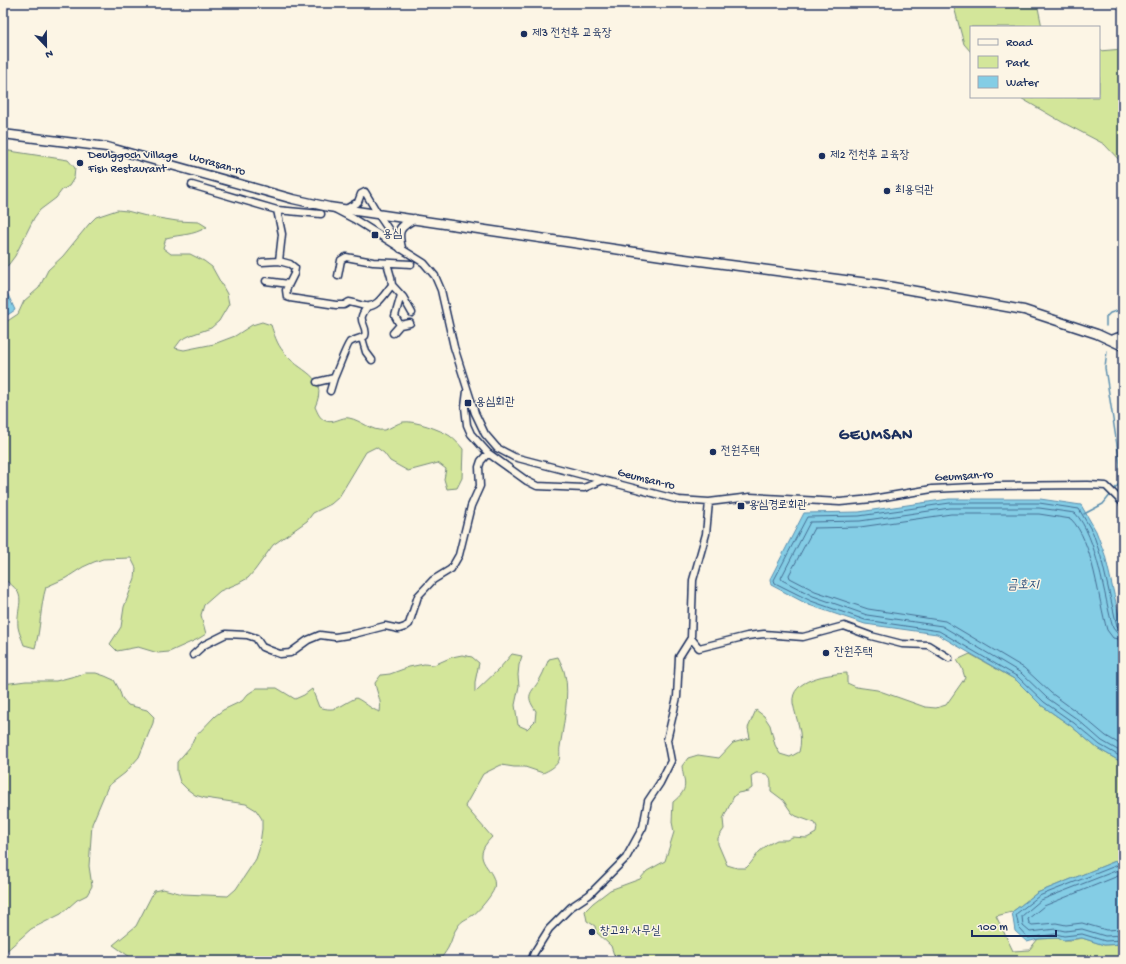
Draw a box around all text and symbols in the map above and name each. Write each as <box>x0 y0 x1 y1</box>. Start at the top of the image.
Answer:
north arrow <box>26 26 66 66</box>
place label: 제3 전천후 교육장 <box>532 26 612 41</box>
legend <box>970 26 1100 98</box>
marker: 제3 전천후 교육장 <box>519 29 529 39</box>
text: Road <box>1006 37 1033 51</box>
text: N <box>43 47 55 60</box>
text: Park <box>1005 57 1031 71</box>
text: Water <box>1006 77 1040 91</box>
place label: 제2 전천후 교육장 <box>830 148 910 163</box>
place label: Deulggoch Village Fish Restaurant <box>87 149 179 177</box>
street label: Worasan-ro <box>187 150 247 180</box>
marker: 제2 전천후 교육장 <box>817 151 827 161</box>
marker: Deulggoch Village Fish Restaurant <box>75 158 85 168</box>
place label: 최용덕관 <box>895 183 934 198</box>
marker: 최용덕관 <box>882 186 892 196</box>
place label: 용심 <box>383 228 402 242</box>
marker: 용심 <box>370 230 380 240</box>
place label: 용심회관 <box>476 396 515 410</box>
marker: 용심회관 <box>463 398 473 408</box>
district label: GEUMSAN <box>839 427 913 446</box>
place label: 전원주택 <box>721 445 760 459</box>
marker: 전원주택 <box>708 447 718 457</box>
street label: Geumsan-ro <box>616 466 676 494</box>
street label: Geumsan-ro <box>934 468 994 486</box>
place label: 용심경로회관 <box>749 499 807 513</box>
marker: 용심경로회관 <box>736 501 746 511</box>
water label: 금호지 <box>1007 578 1040 593</box>
place label: 잔원주택 <box>834 646 873 660</box>
marker: 잔원주택 <box>821 648 831 658</box>
scale bar <box>972 912 1056 938</box>
text: 100 m <box>977 921 1008 935</box>
place label: 창고와 사무실 <box>600 925 661 939</box>
marker: 창고와 사무실 <box>587 927 597 937</box>

